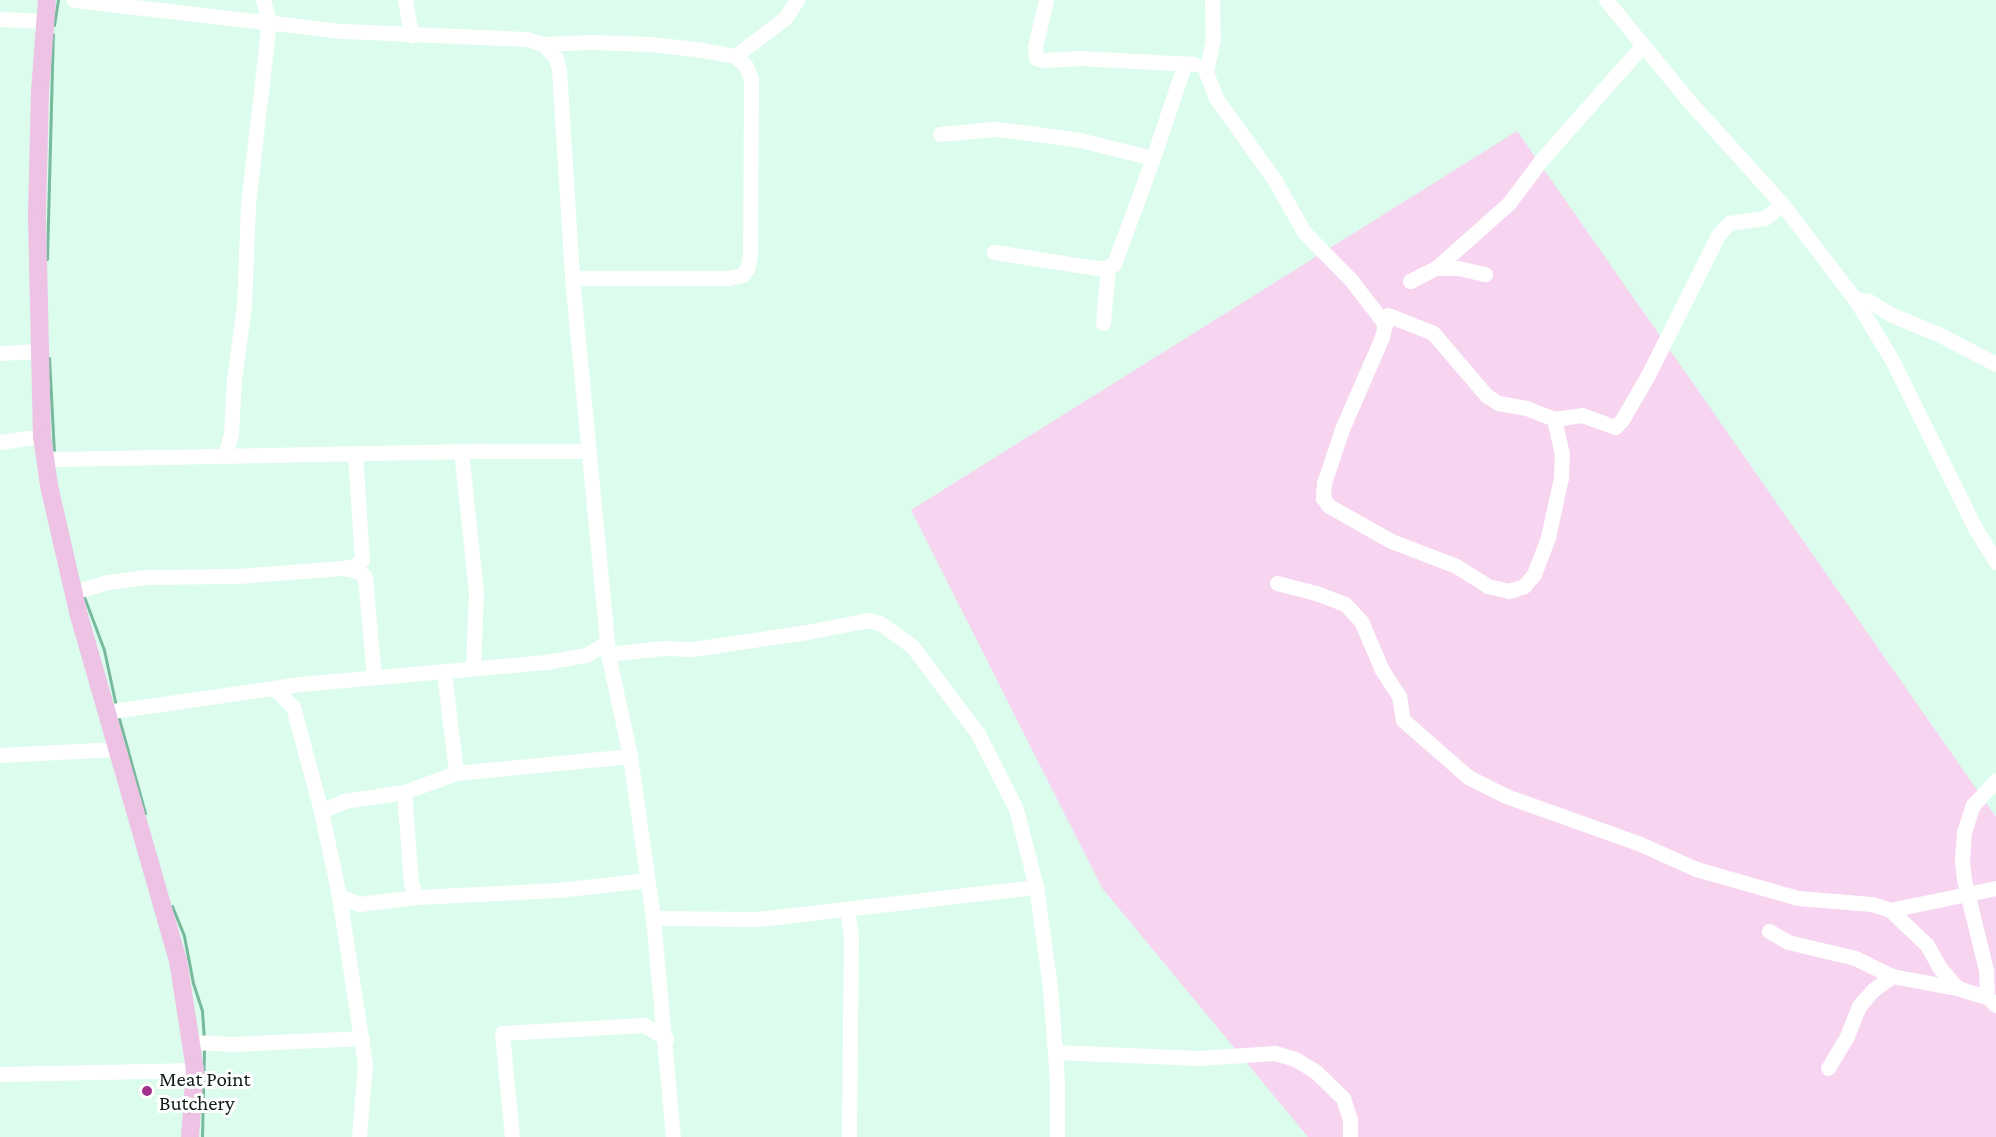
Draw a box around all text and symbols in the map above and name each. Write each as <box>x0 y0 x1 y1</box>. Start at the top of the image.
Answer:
place label: Meat Point Butchery <box>159 1066 251 1116</box>
marker: Meat Point Butchery <box>140 1084 154 1098</box>

